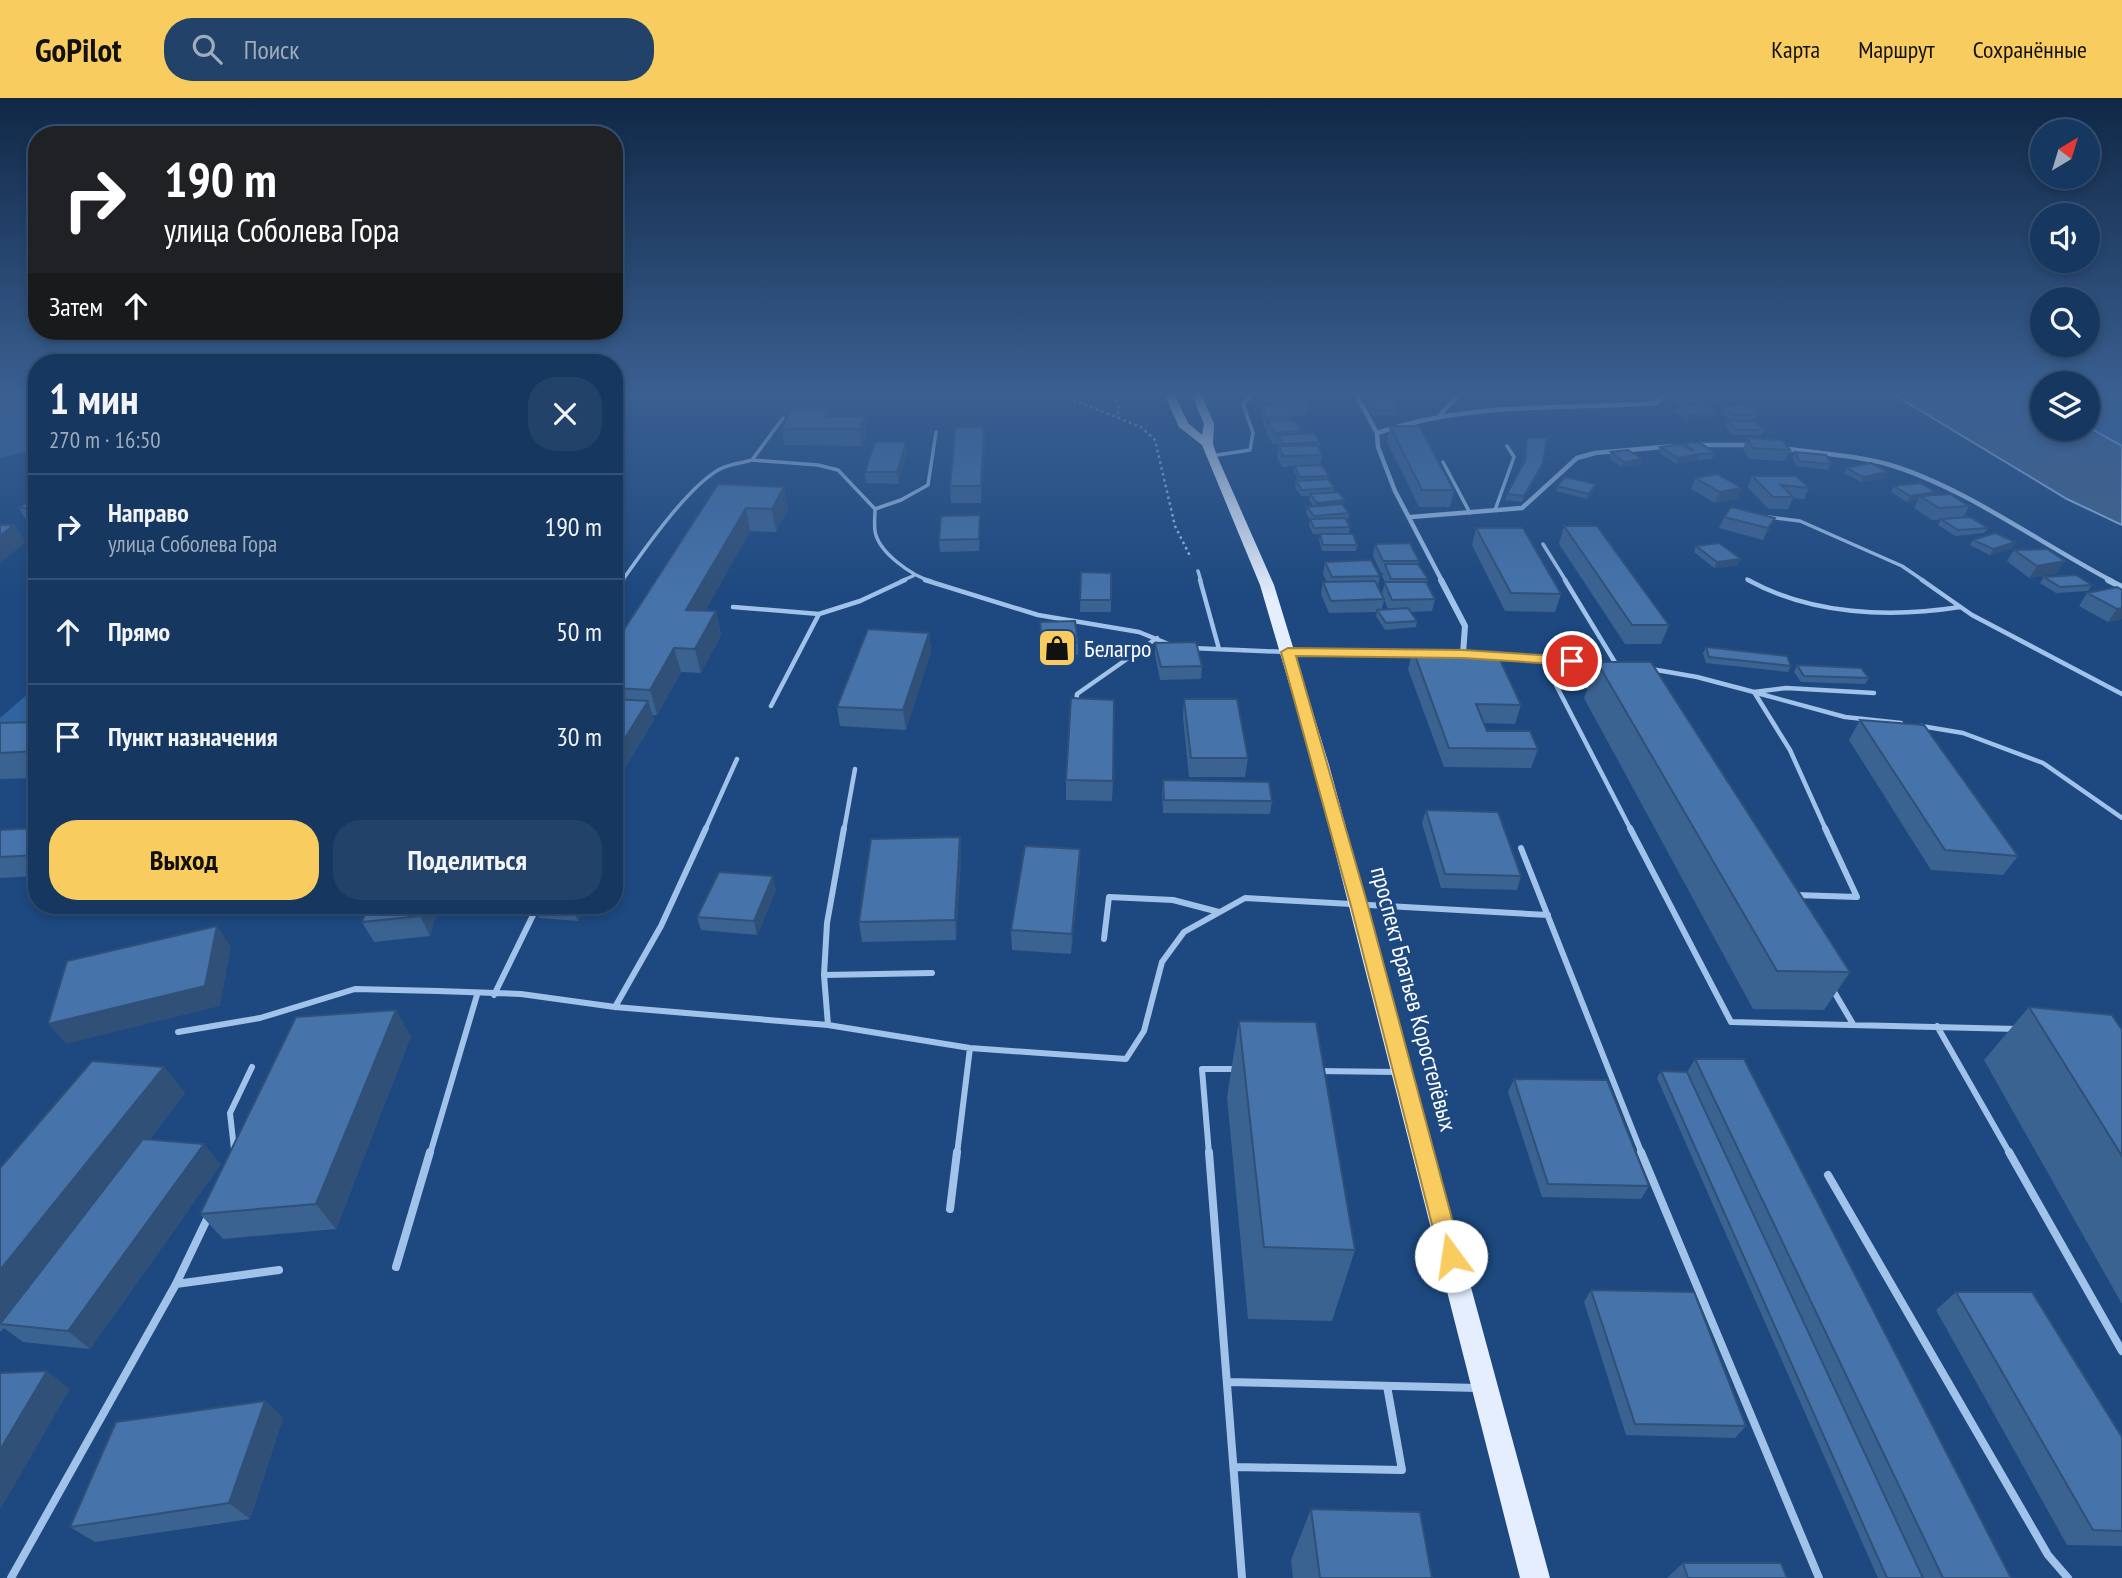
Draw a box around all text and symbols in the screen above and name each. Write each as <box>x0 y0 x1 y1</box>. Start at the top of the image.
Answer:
search box <box>164 18 654 81</box>
text: GoPilot <box>35 28 122 71</box>
icon: search <box>188 30 226 68</box>
text: Поиск <box>244 33 299 66</box>
text: Карта <box>1771 34 1820 65</box>
text: Маршрут <box>1858 34 1935 65</box>
text: Сохранённые <box>1973 34 2087 65</box>
north arrow <box>2030 119 2100 189</box>
map controls <box>2030 119 2100 441</box>
text: 190 m <box>164 147 277 211</box>
icon: right <box>49 154 140 245</box>
button: sound <box>2030 203 2100 273</box>
text: улица Соболева Гора <box>164 209 399 251</box>
icon: ahead <box>117 287 155 325</box>
button: search <box>2030 287 2100 357</box>
text: Затем <box>49 290 103 323</box>
text: 1 мин <box>49 371 139 426</box>
button: layers <box>2030 371 2100 441</box>
button: close <box>528 377 602 451</box>
text: 270 m · 16:50 <box>49 425 161 454</box>
text: Направо <box>108 496 189 529</box>
icon: right <box>49 508 87 546</box>
text: 190 m <box>544 510 602 543</box>
text: улица Соболева Гора <box>108 529 277 558</box>
icon: ahead <box>49 613 87 651</box>
text: Прямо <box>108 615 170 648</box>
text: 50 m <box>556 615 602 648</box>
shop icon: Белагро <box>1036 627 1078 669</box>
pin <box>1542 631 1602 691</box>
place label: Белагро <box>1084 633 1152 664</box>
icon: arrive <box>1553 642 1591 680</box>
icon: arrive <box>49 718 87 756</box>
text: Пункт назначения <box>108 720 278 753</box>
text: 30 m <box>556 720 602 753</box>
button: Выход <box>49 820 319 900</box>
button: Поделиться <box>333 820 602 900</box>
street label: проспект Братьев Коростелёвых <box>1364 863 1464 1135</box>
position arrow <box>1414 1219 1488 1293</box>

